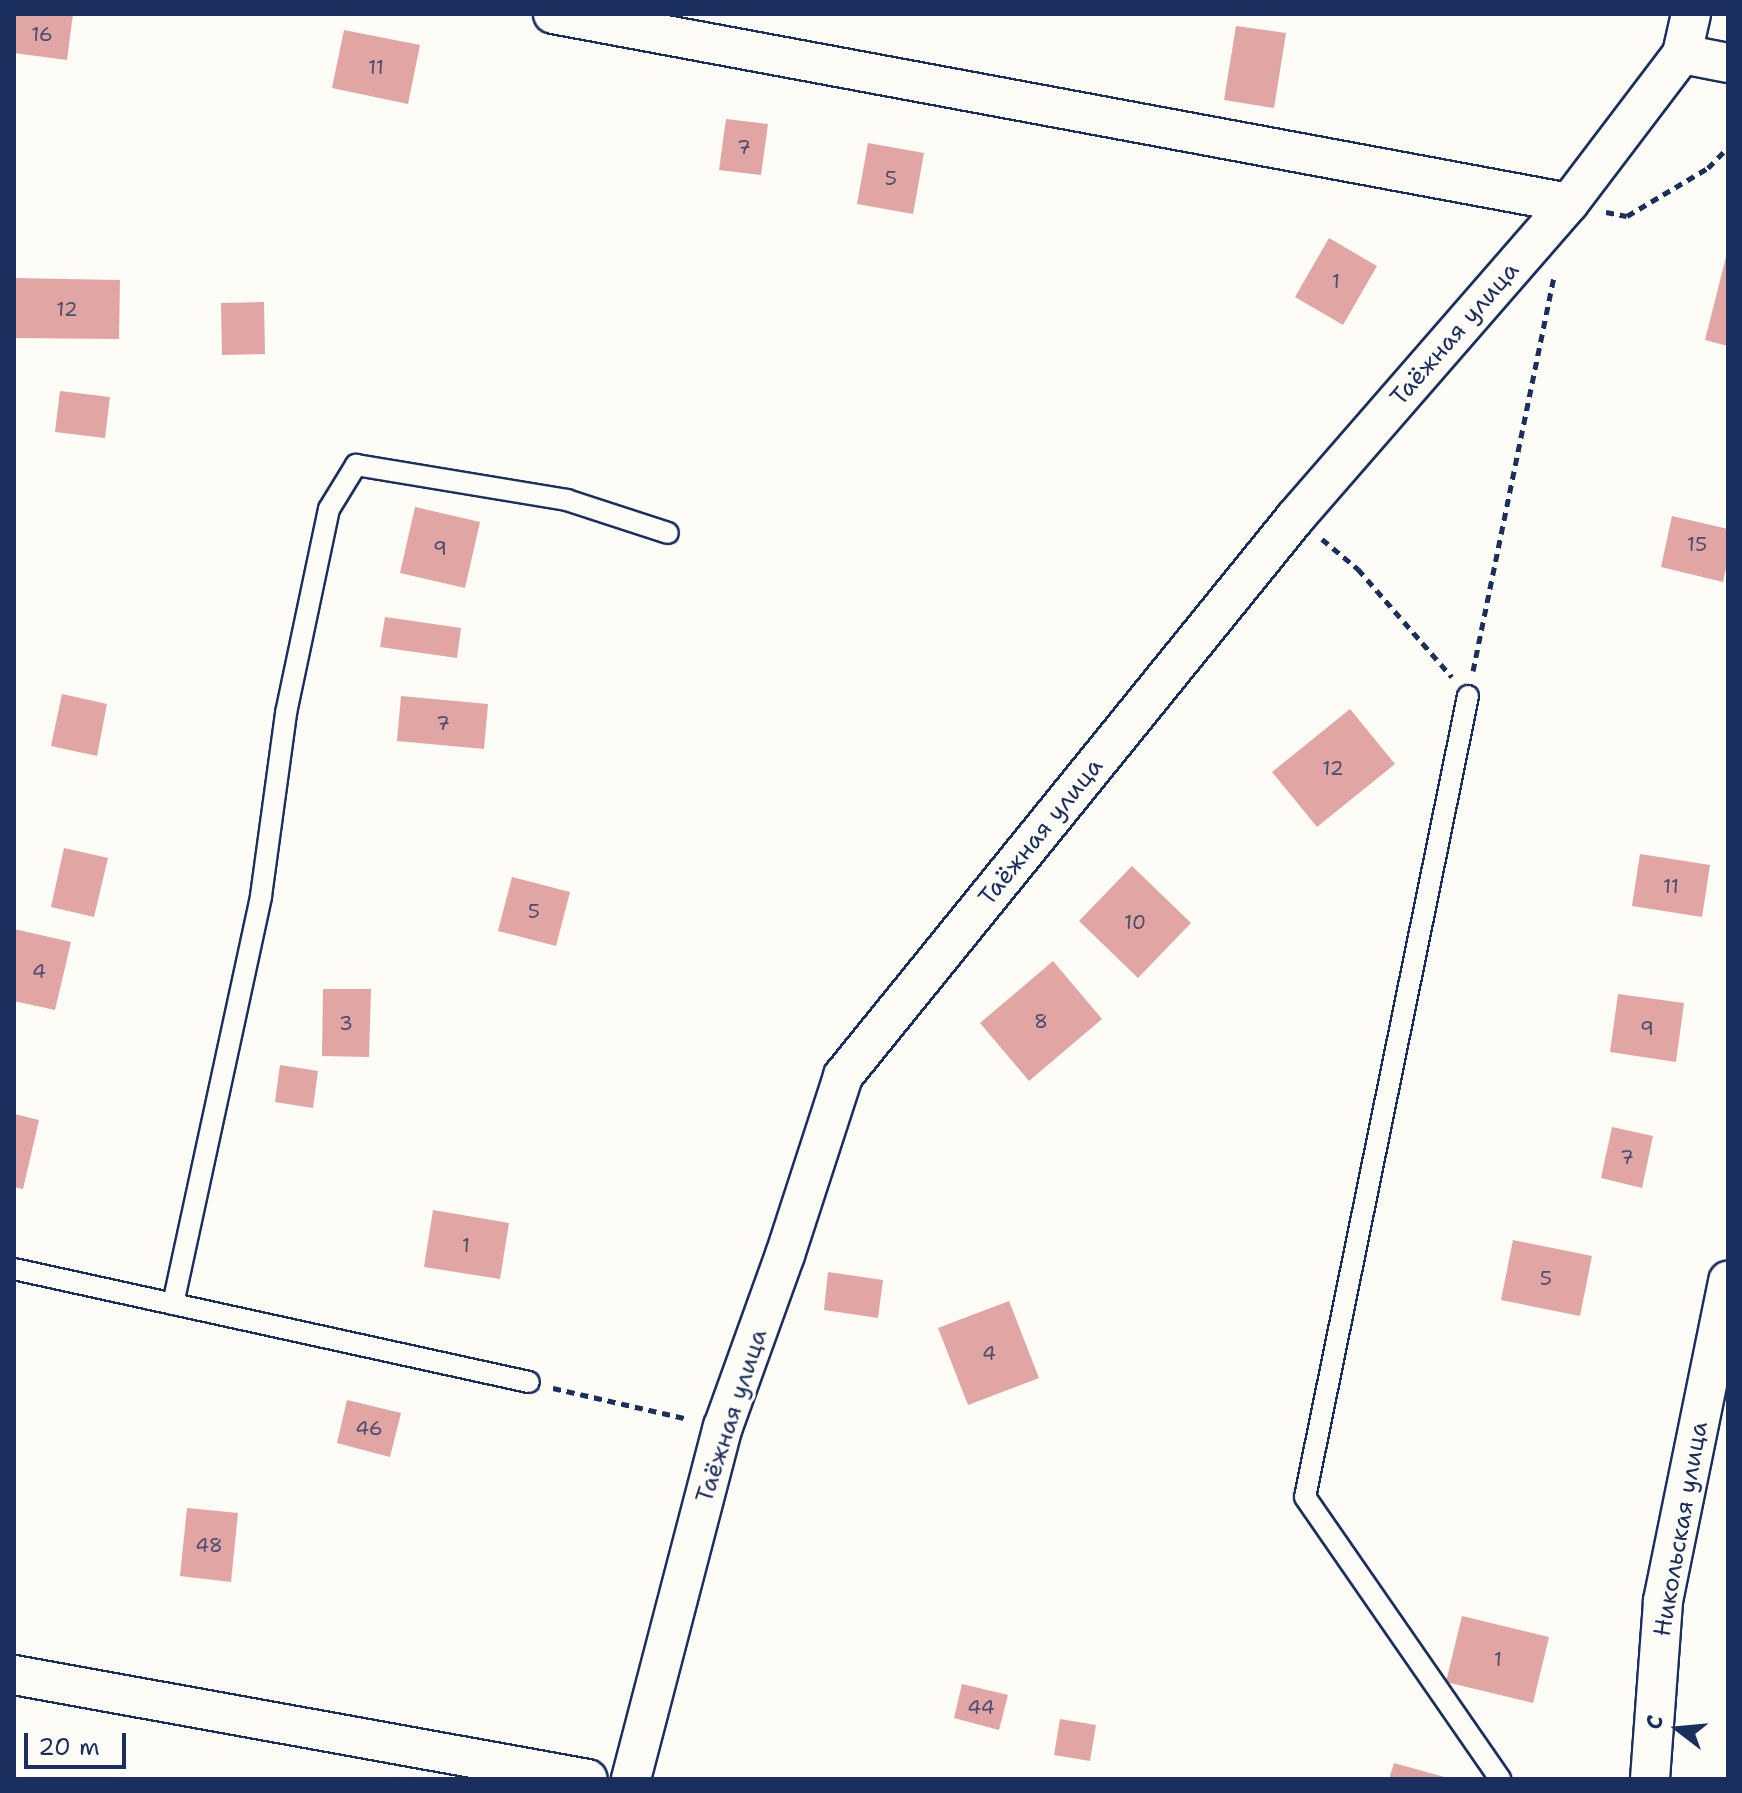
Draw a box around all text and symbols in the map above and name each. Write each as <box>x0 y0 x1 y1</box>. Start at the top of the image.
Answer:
house number: 16 <box>31 22 53 46</box>
house number: 11 <box>368 55 384 79</box>
house number: 7 <box>737 135 751 159</box>
house number: 5 <box>885 166 897 190</box>
street label: Таёжная улица <box>1385 256 1525 412</box>
house number: 1 <box>1332 269 1340 293</box>
house number: 12 <box>56 297 78 321</box>
house number: 15 <box>1687 532 1707 556</box>
house number: 9 <box>433 536 447 560</box>
house number: 7 <box>436 711 450 735</box>
street label: Таёжная улица <box>973 753 1109 911</box>
house number: 12 <box>1322 756 1344 780</box>
house number: 11 <box>1663 874 1679 898</box>
house number: 5 <box>528 899 540 923</box>
house number: 10 <box>1124 910 1146 934</box>
house number: 4 <box>32 959 46 983</box>
house number: 8 <box>1034 1009 1048 1033</box>
house number: 3 <box>339 1011 353 1035</box>
house number: 9 <box>1640 1016 1654 1040</box>
house number: 7 <box>1620 1145 1634 1169</box>
house number: 1 <box>462 1233 470 1257</box>
house number: 5 <box>1540 1266 1552 1290</box>
street label: Таёжная улица <box>690 1325 774 1507</box>
house number: 4 <box>982 1341 996 1365</box>
house number: 46 <box>355 1416 383 1440</box>
street label: Никольская улица <box>1648 1419 1714 1639</box>
house number: 48 <box>195 1533 223 1557</box>
house number: 1 <box>1494 1647 1502 1671</box>
north arrow <box>1638 1689 1718 1769</box>
house number: 44 <box>967 1695 995 1719</box>
text: С <box>1639 1712 1670 1733</box>
scale bar <box>28 1717 130 1767</box>
text: 20 m <box>38 1731 100 1763</box>

